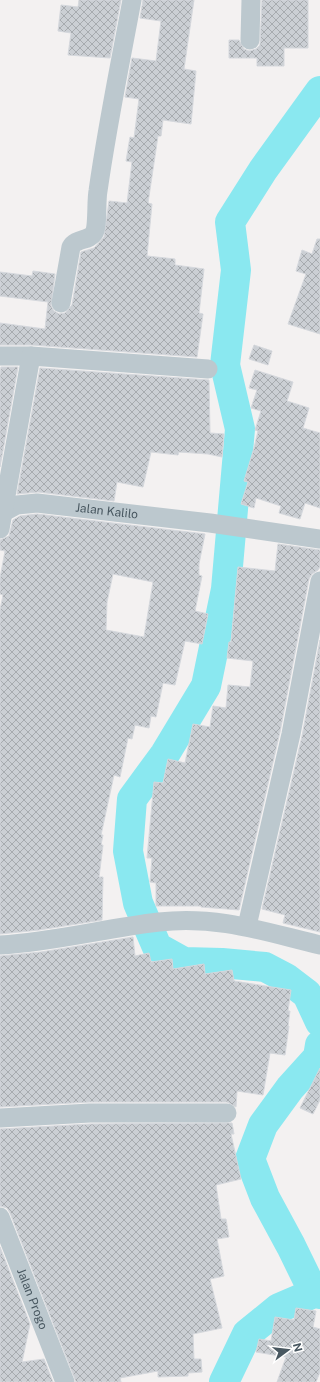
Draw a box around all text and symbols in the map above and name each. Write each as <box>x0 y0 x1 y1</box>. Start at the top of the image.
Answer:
street label: Jalan Kalilo <box>75 500 139 522</box>
street label: Jalan Progo <box>14 1266 51 1332</box>
north arrow <box>268 1330 308 1370</box>
text: N <box>291 1342 305 1353</box>

